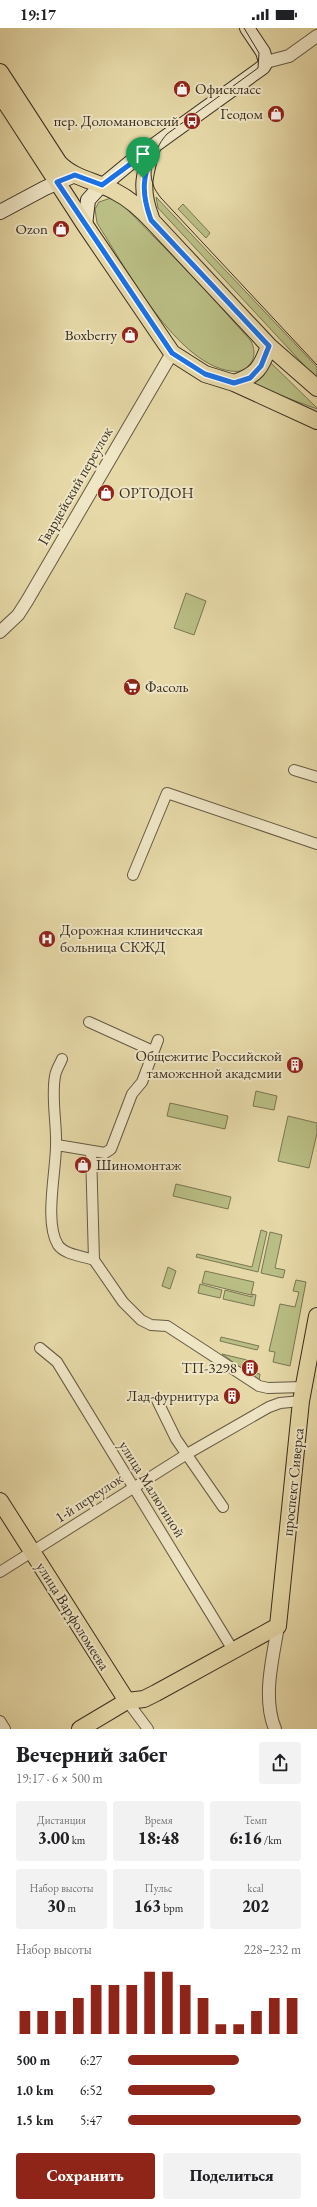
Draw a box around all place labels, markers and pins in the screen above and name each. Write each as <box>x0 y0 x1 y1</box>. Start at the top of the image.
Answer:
shop icon: Офискласс <box>172 79 192 99</box>
place label: Офискласс <box>195 79 261 98</box>
place label: Геодом <box>220 104 264 123</box>
shop icon: Геодом <box>266 104 286 124</box>
place label: пер. Доломановский <box>54 111 179 130</box>
bus stop icon: пер. Доломановский <box>182 111 202 131</box>
pin <box>126 137 160 178</box>
place label: Ozon <box>16 219 48 238</box>
shop icon: Ozon <box>51 219 71 239</box>
place label: Boxberry <box>65 325 117 344</box>
shop icon: Boxberry <box>120 325 140 345</box>
shop icon: ОРТОДОН <box>96 483 116 503</box>
place label: ОРТОДОН <box>119 483 194 502</box>
supermarket icon: Фасоль <box>122 677 142 697</box>
place label: Фасоль <box>145 677 189 696</box>
place label: Дорожная клиническая больница СКЖД <box>60 920 203 956</box>
hospital icon: Дорожная клиническая больница СКЖД <box>37 929 57 949</box>
place label: Общежитие Российской таможенной академии <box>136 1046 282 1082</box>
building icon: Общежитие Российской таможенной академии <box>285 1055 305 1075</box>
shop icon: Шиномонтаж <box>73 1155 93 1175</box>
place label: Шиномонтаж <box>96 1155 182 1174</box>
place label: ТП-3298 <box>182 1358 237 1377</box>
building icon: ТП-3298 <box>240 1358 260 1378</box>
place label: Лад-фурнитура <box>127 1386 219 1405</box>
building icon: Лад-фурнитура <box>222 1386 242 1406</box>

